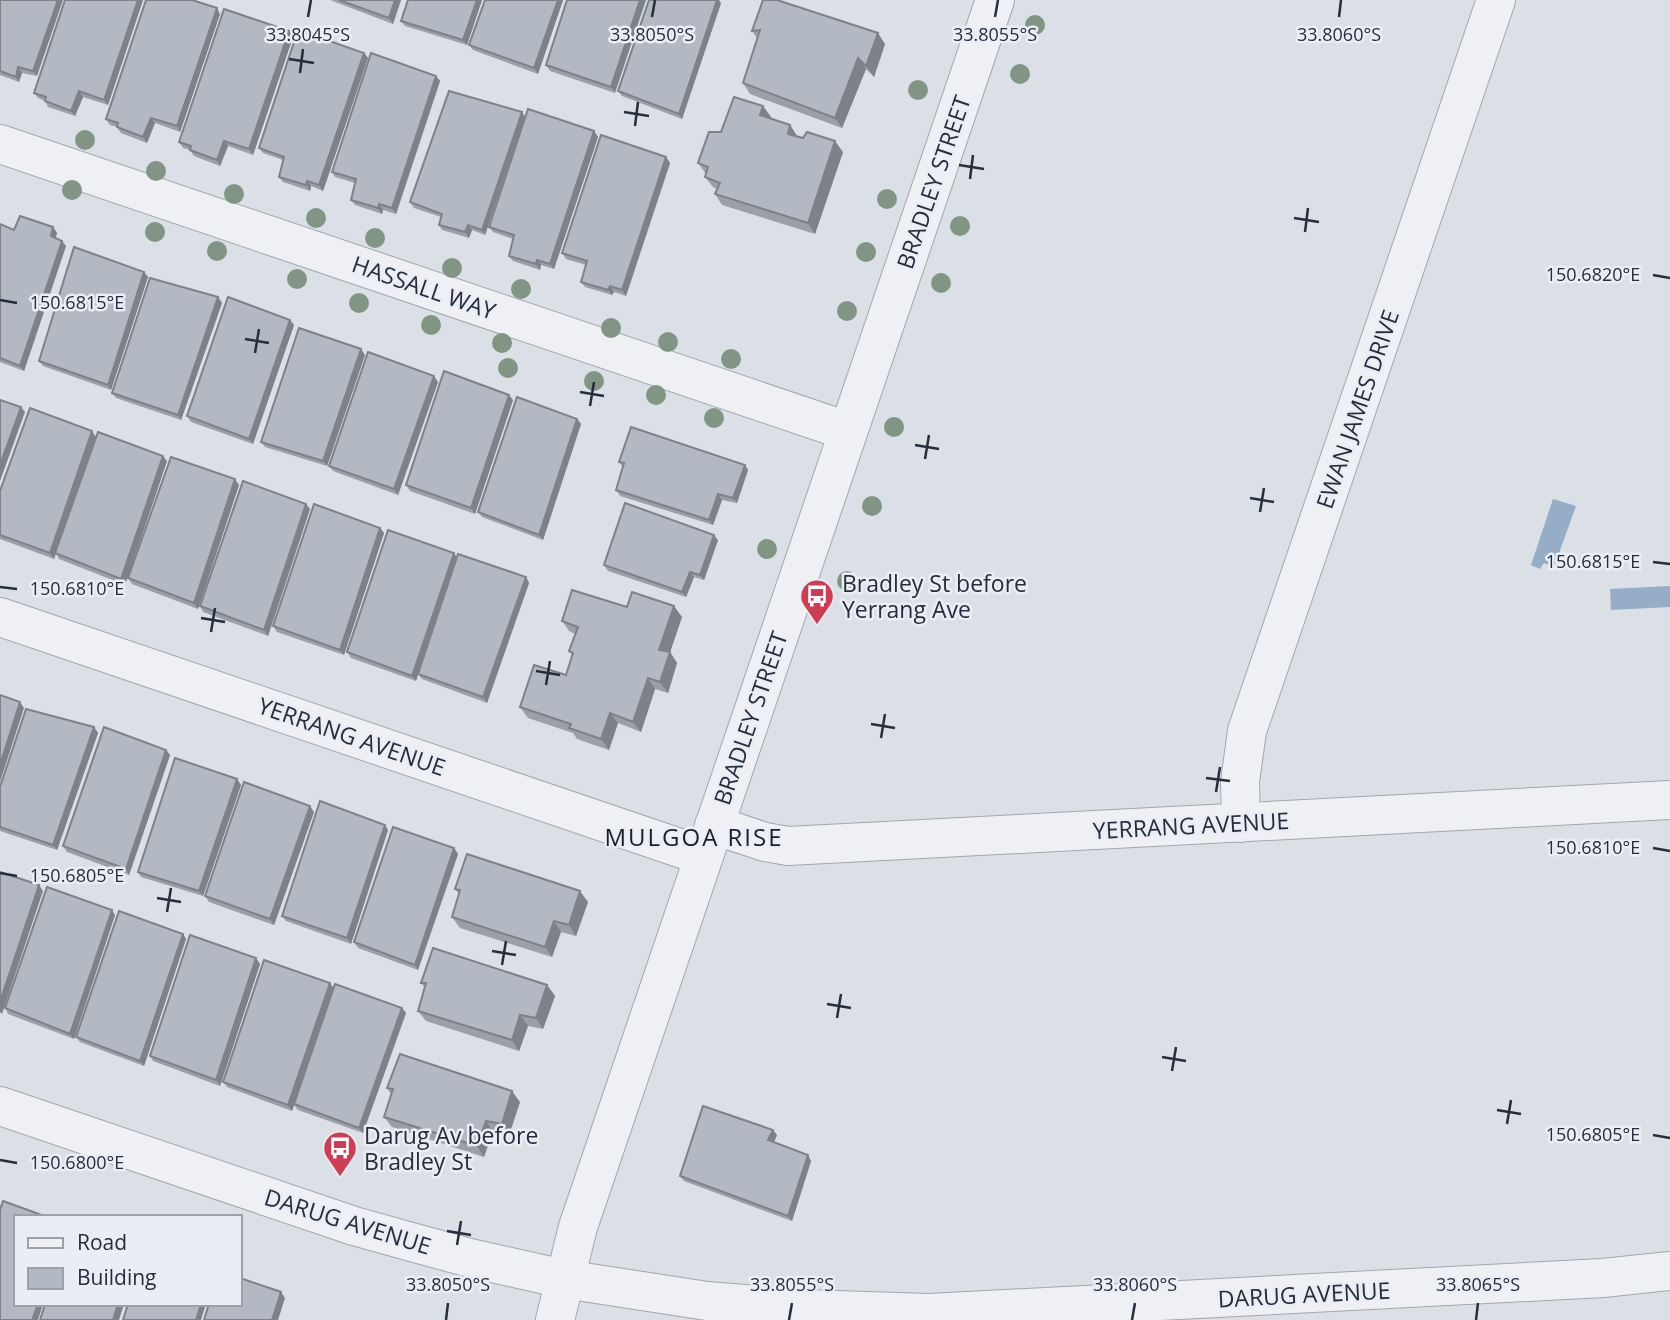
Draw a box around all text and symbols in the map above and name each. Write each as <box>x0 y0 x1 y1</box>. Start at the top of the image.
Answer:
text: 33.8045°S <box>266 22 350 46</box>
text: 33.8050°S <box>610 22 694 46</box>
text: 33.8055°S <box>953 22 1037 46</box>
text: 33.8060°S <box>1297 22 1381 46</box>
street label: BRADLEY STREET <box>888 91 978 273</box>
street label: HASSALL WAY <box>348 247 500 327</box>
text: 150.6820°E <box>1546 262 1640 286</box>
text: 150.6815°E <box>30 290 124 314</box>
street label: EWAN JAMES DRIVE <box>1308 305 1406 513</box>
text: 150.6815°E <box>1546 549 1640 573</box>
place label: Bradley St before Yerrang Ave <box>842 567 1027 625</box>
text: 150.6810°E <box>30 576 124 600</box>
bus stop icon: Bradley St before Yerrang Ave <box>798 577 836 626</box>
street label: BRADLEY STREET <box>705 627 795 809</box>
street label: YERRANG AVENUE <box>254 689 450 783</box>
street label: YERRANG AVENUE <box>1092 804 1290 846</box>
district label: MULGOA RISE <box>604 820 784 853</box>
text: 150.6810°E <box>1546 835 1640 859</box>
text: 150.6805°E <box>30 863 124 887</box>
place label: Darug Av before Bradley St <box>364 1119 538 1177</box>
text: 150.6805°E <box>1546 1122 1640 1146</box>
bus stop icon: Darug Av before Bradley St <box>321 1129 359 1178</box>
text: 150.6800°E <box>30 1150 124 1174</box>
street label: DARUG AVENUE <box>261 1180 435 1262</box>
legend <box>14 1215 242 1306</box>
text: Road <box>77 1228 127 1256</box>
text: Building <box>77 1263 156 1291</box>
text: 33.8050°S <box>406 1272 490 1296</box>
text: 33.8055°S <box>750 1272 834 1296</box>
text: 33.8060°S <box>1093 1272 1177 1296</box>
text: 33.8065°S <box>1436 1272 1520 1296</box>
street label: DARUG AVENUE <box>1217 1274 1391 1314</box>

